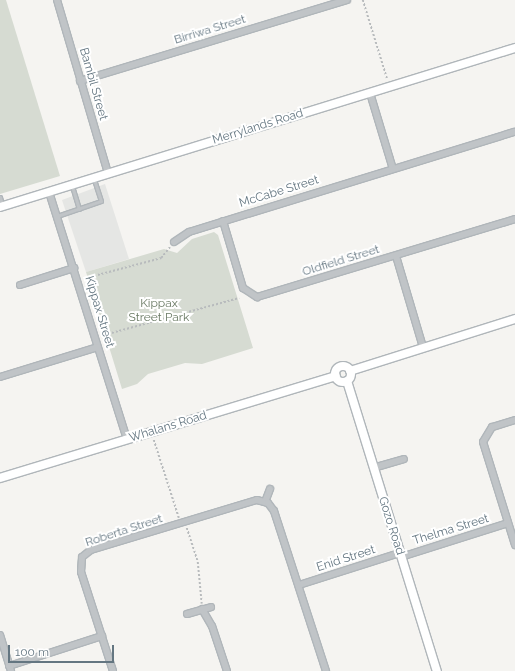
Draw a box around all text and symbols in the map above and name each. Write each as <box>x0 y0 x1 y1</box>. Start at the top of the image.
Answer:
street label: Birriwa Street <box>172 12 248 48</box>
street label: Bambil Street <box>76 46 110 122</box>
street label: Merrylands Road <box>211 106 305 148</box>
street label: McCabe Street <box>237 173 321 211</box>
street label: Oldfield Street <box>301 242 381 280</box>
street label: Kippax Street <box>81 274 117 350</box>
park label: Kippax Street Park <box>129 297 189 325</box>
street label: Whalans Road <box>127 408 209 446</box>
street label: Gozo Road <box>375 495 407 557</box>
street label: Roberta Street <box>84 512 164 550</box>
street label: Thelma Street <box>411 512 491 548</box>
street label: Enid Street <box>315 543 377 575</box>
scale bar <box>10 637 116 663</box>
text: 100 m <box>15 645 49 659</box>

